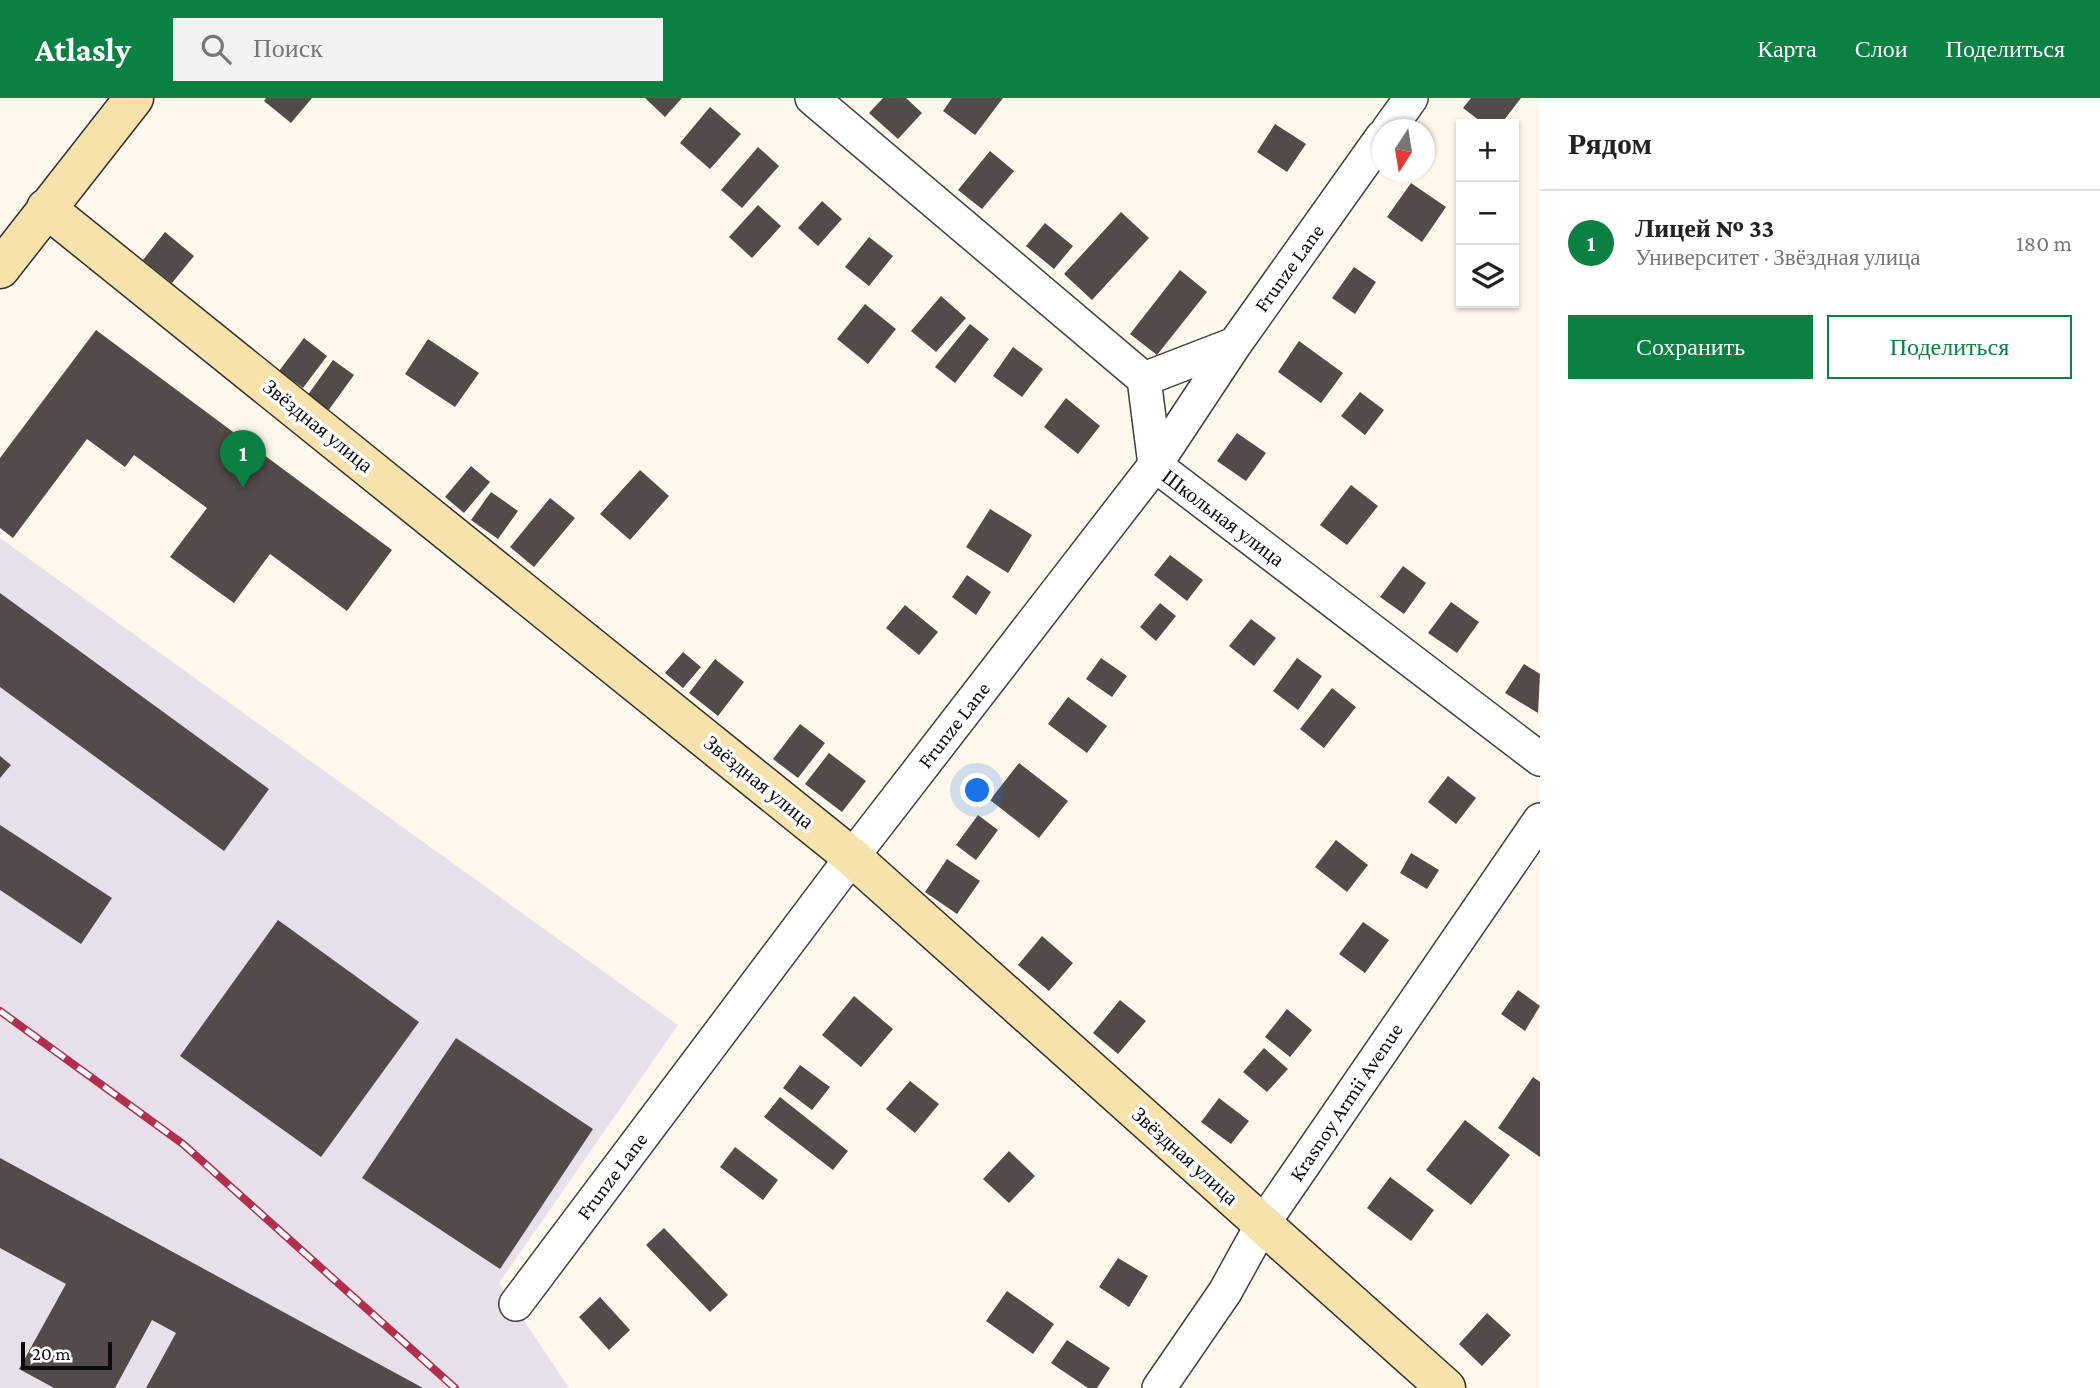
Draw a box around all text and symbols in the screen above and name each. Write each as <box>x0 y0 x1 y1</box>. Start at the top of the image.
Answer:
search box <box>173 18 663 81</box>
icon: search <box>197 30 235 68</box>
text: Atlasly <box>35 31 131 68</box>
text: Поиск <box>253 34 323 63</box>
text: Карта <box>1757 35 1817 62</box>
text: Слои <box>1855 35 1908 62</box>
text: Поделиться <box>1946 35 2065 62</box>
north arrow <box>1372 119 1435 182</box>
map controls <box>1456 119 1519 308</box>
button: + <box>1456 119 1519 182</box>
text: Рядом <box>1568 127 1652 160</box>
button: − <box>1456 182 1519 245</box>
text: Лицей № 33 <box>1635 214 1774 243</box>
street label: Frunze Lane <box>1249 219 1329 317</box>
text: 1 <box>1587 230 1595 256</box>
text: 180 m <box>2016 230 2072 256</box>
text: Университет · Звёздная улица <box>1635 244 1920 270</box>
button: layers <box>1456 245 1519 308</box>
button: Сохранить <box>1568 315 1813 379</box>
button: Поделиться <box>1827 315 2072 379</box>
street label: Звёздная улица <box>258 374 378 478</box>
pin: 1 <box>220 430 266 488</box>
street label: Школьная улица <box>1157 464 1289 572</box>
street label: Frunze Lane <box>913 677 995 773</box>
street label: Звёздная улица <box>699 730 819 834</box>
your location <box>960 773 994 807</box>
street label: Krasnoy Armii Avenue <box>1284 1018 1408 1186</box>
street label: Звёздная улица <box>1127 1102 1243 1210</box>
street label: Frunze Lane <box>571 1128 653 1224</box>
scale bar <box>21 1339 112 1371</box>
text: 20 m <box>32 1343 71 1364</box>

